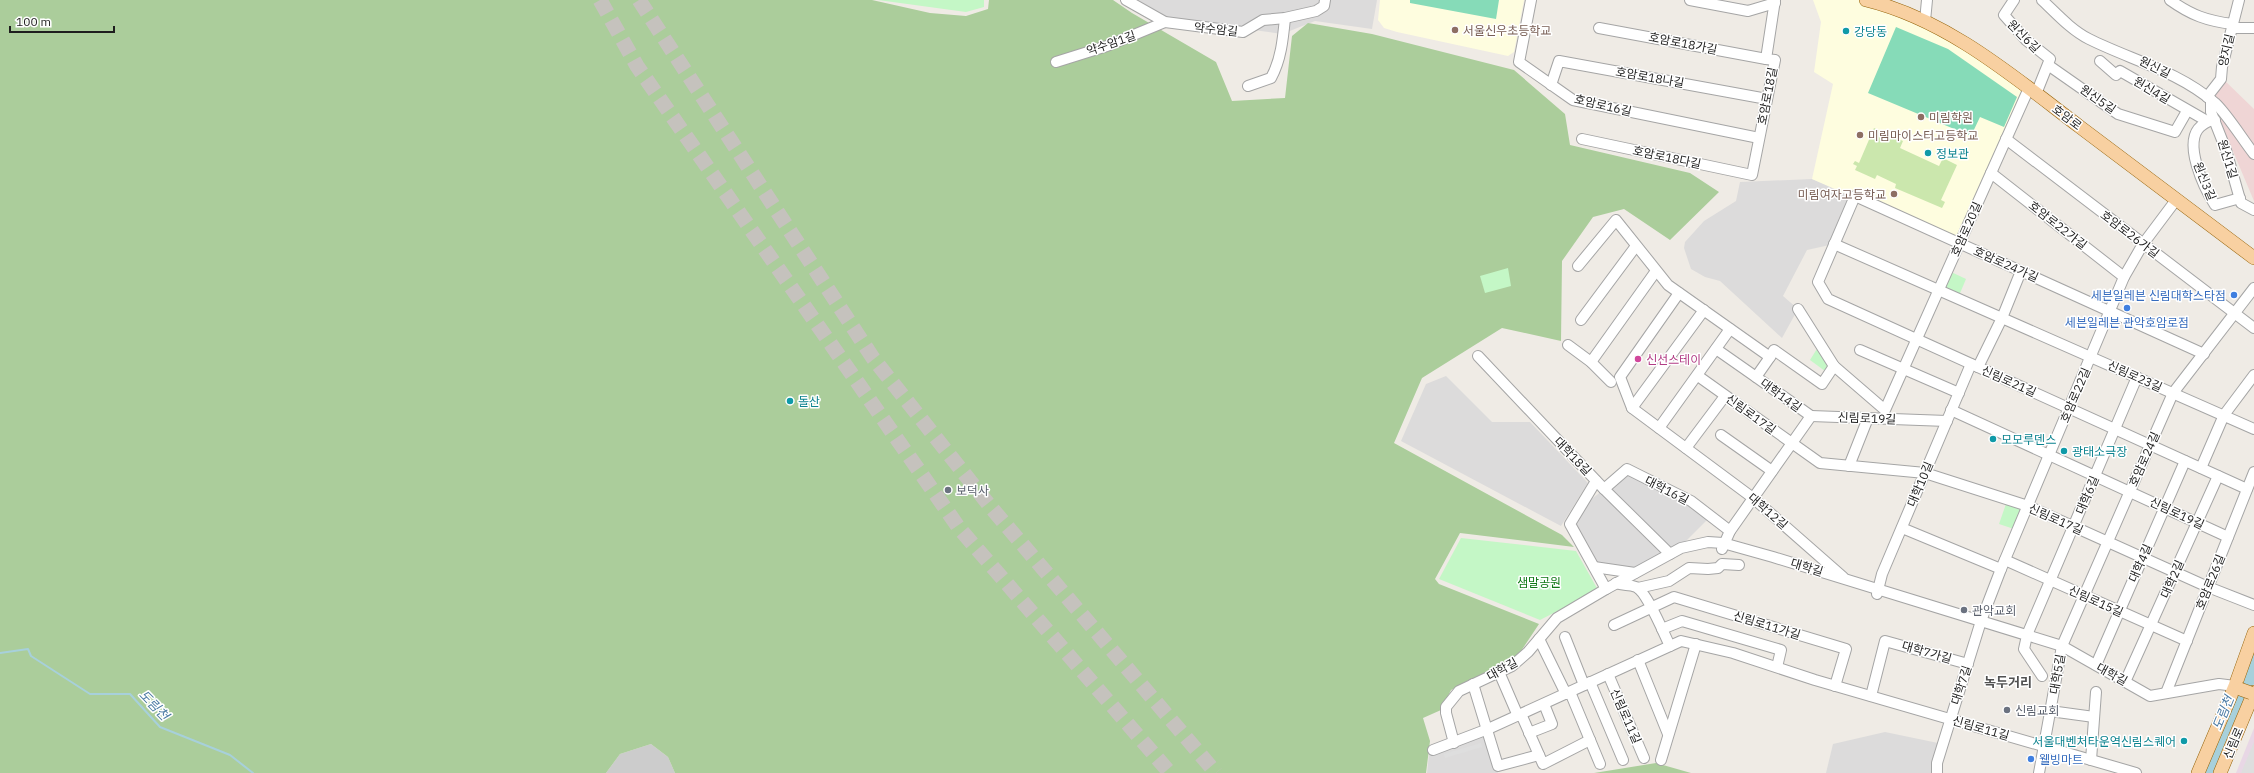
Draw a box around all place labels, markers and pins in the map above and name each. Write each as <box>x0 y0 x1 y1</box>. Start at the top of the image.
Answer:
place label: 서울신우초등학교 <box>1463 23 1551 38</box>
place label: 강당동 <box>1854 24 1887 39</box>
marker: 서울신우초등학교 <box>1450 25 1460 35</box>
marker: 강당동 <box>1841 26 1851 36</box>
place label: 미림학원 <box>1929 110 1973 125</box>
marker: 미림학원 <box>1916 112 1926 122</box>
place label: 미림마이스터고등학교 <box>1868 128 1978 143</box>
marker: 미림마이스터고등학교 <box>1855 130 1865 140</box>
place label: 정보관 <box>1936 146 1969 161</box>
marker: 정보관 <box>1923 148 1933 158</box>
place label: 미림여자고등학교 <box>1798 187 1886 202</box>
marker: 미림여자고등학교 <box>1889 189 1899 199</box>
place label: 세븐일레븐 신림대학스타점 <box>2091 288 2226 303</box>
marker: 세븐일레븐 신림대학스타점 <box>2229 290 2239 300</box>
marker: 세븐일레븐 관악호암로점 <box>2122 303 2132 313</box>
place label: 세븐일레븐 관악호암로점 <box>2065 315 2189 330</box>
place label: 신선스테이 <box>1646 352 1701 367</box>
marker: 신선스테이 <box>1633 354 1643 364</box>
place label: 돌산 <box>798 394 820 409</box>
marker: 돌산 <box>785 396 795 406</box>
place label: 모모루덴스 <box>2001 432 2056 447</box>
marker: 모모루덴스 <box>1988 434 1998 444</box>
place label: 광태소극장 <box>2072 444 2127 459</box>
marker: 광태소극장 <box>2059 446 2069 456</box>
place label: 보덕사 <box>956 483 989 498</box>
marker: 보덕사 <box>943 485 953 495</box>
place label: 관악교회 <box>1972 603 2016 618</box>
marker: 관악교회 <box>1959 605 1969 615</box>
place label: 신림교회 <box>2015 703 2059 718</box>
marker: 신림교회 <box>2002 705 2012 715</box>
place label: 서울대벤처타운역신림스퀘어 <box>2032 734 2176 749</box>
marker: 서울대벤처타운역신림스퀘어 <box>2179 736 2189 746</box>
place label: 웰빙마트 <box>2039 752 2083 767</box>
marker: 웰빙마트 <box>2026 754 2036 764</box>

